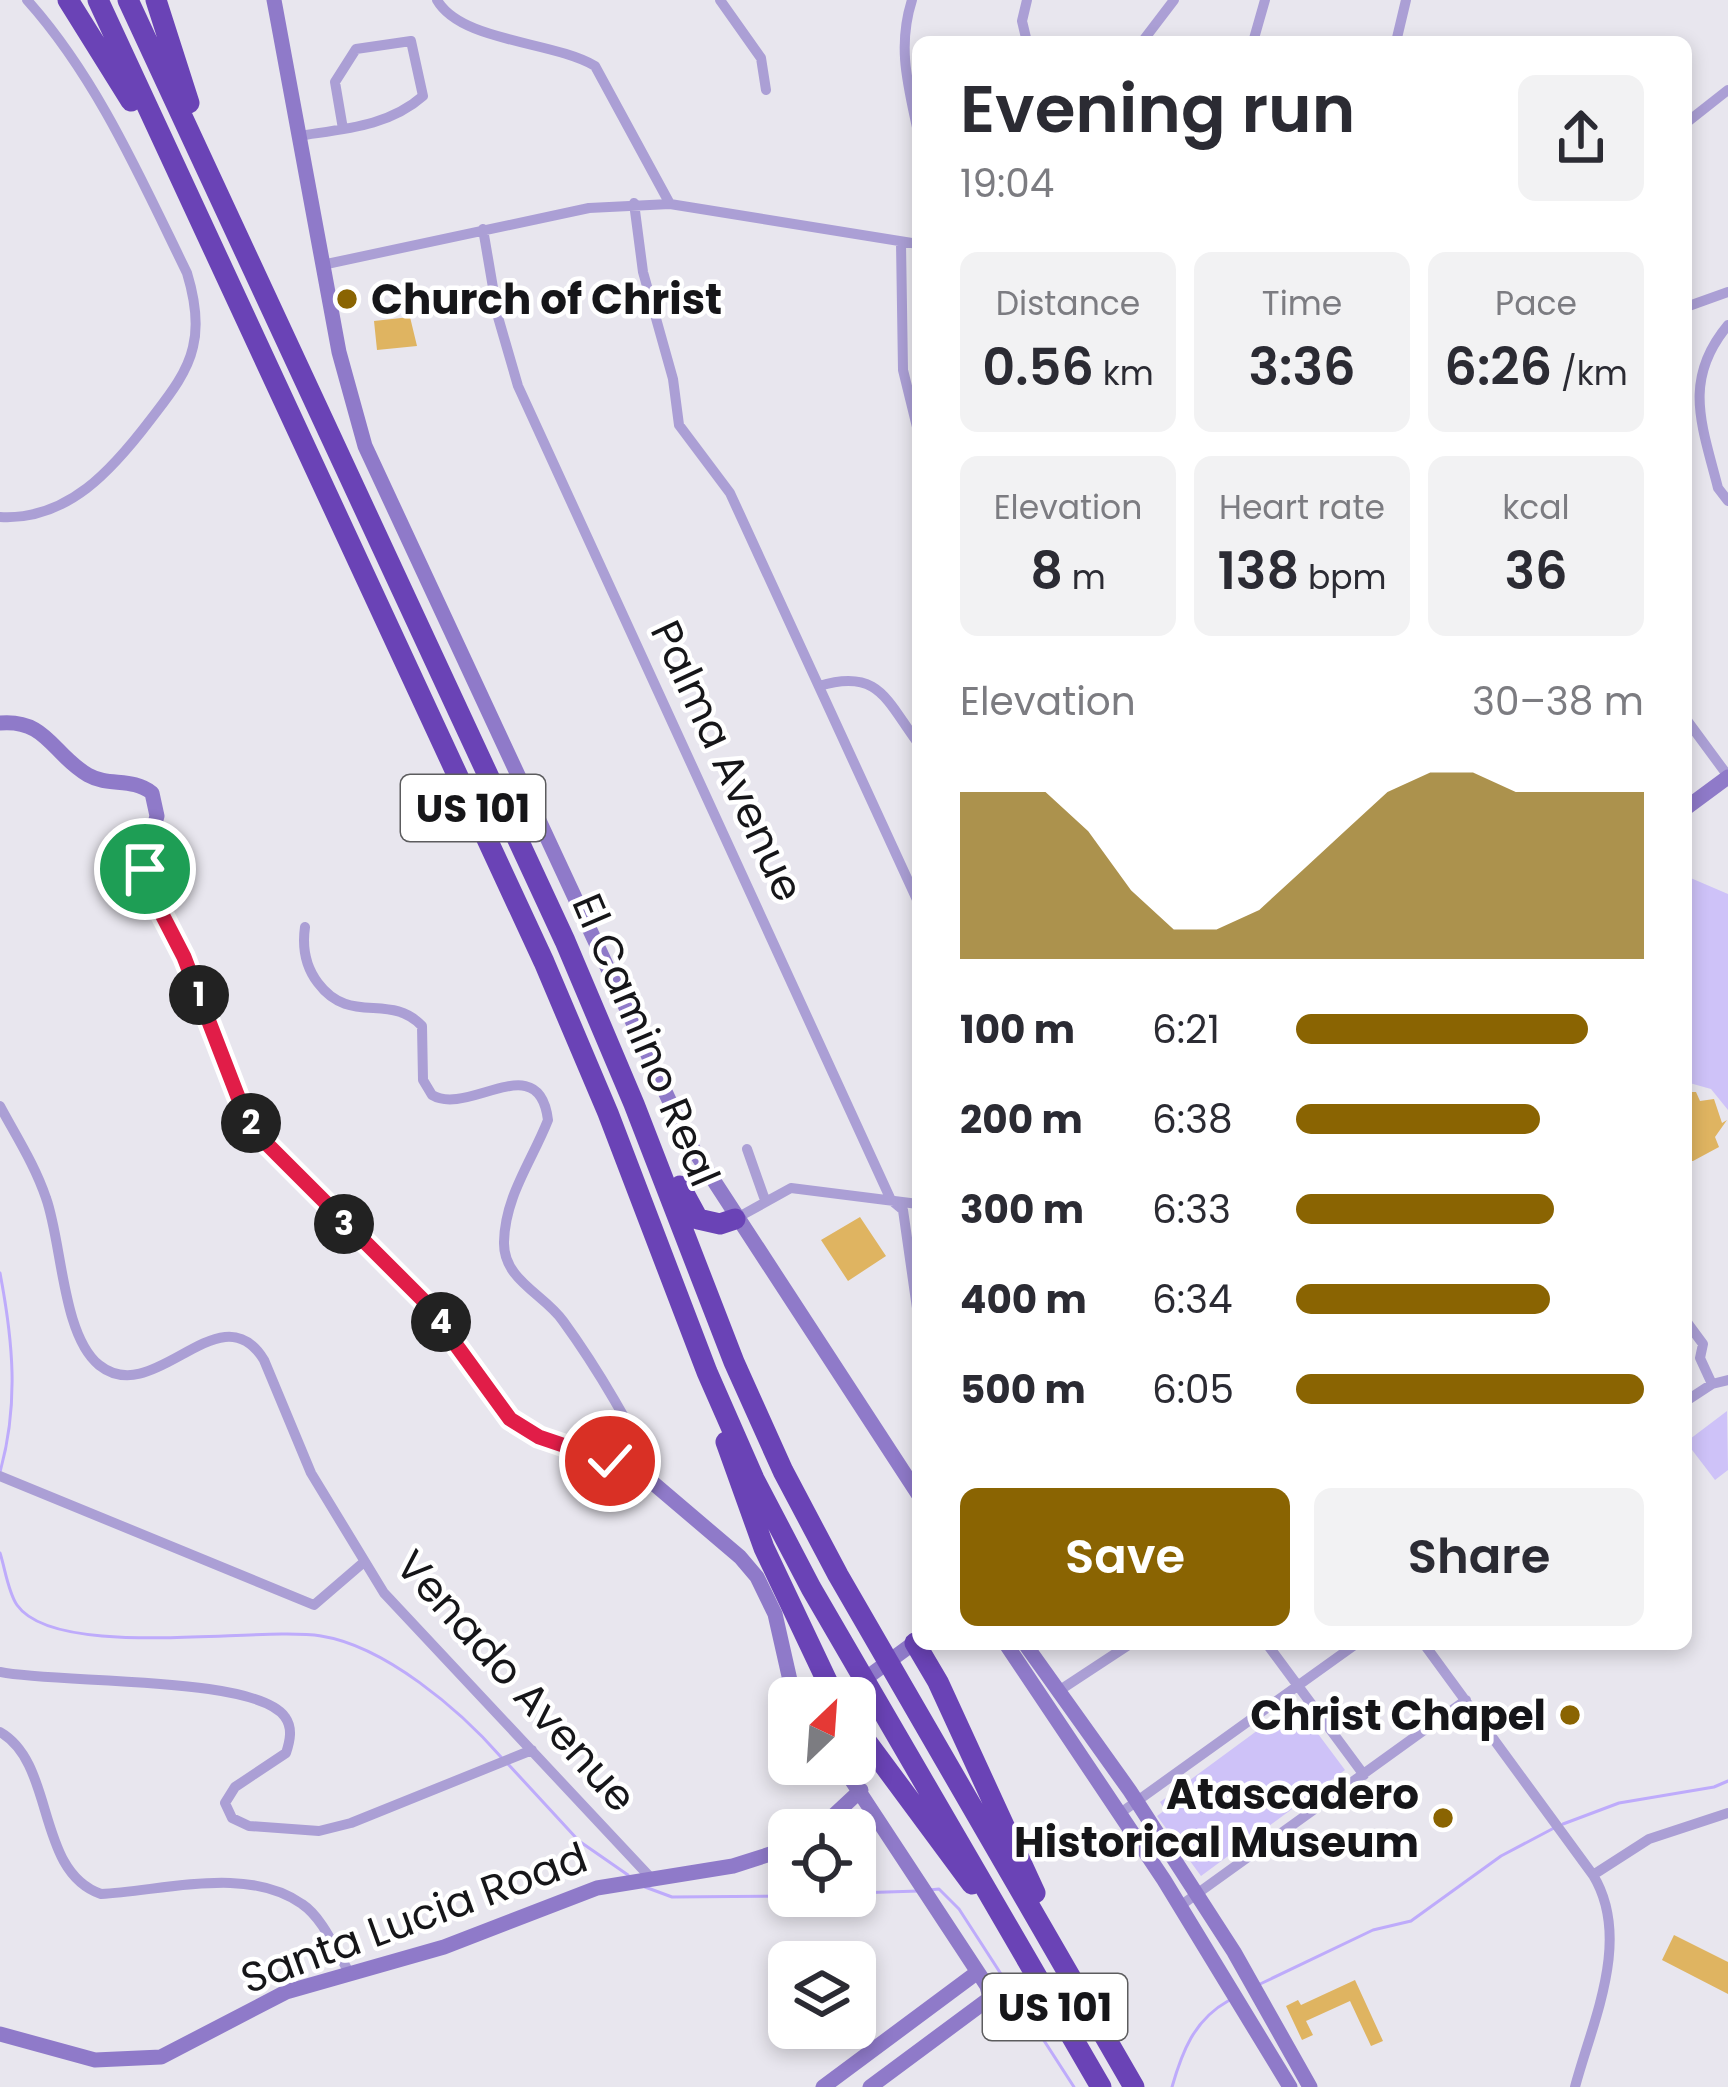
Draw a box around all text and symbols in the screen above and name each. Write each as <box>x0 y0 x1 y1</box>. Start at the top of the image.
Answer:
text: Evening run <box>960 63 1355 155</box>
button: share <box>1518 75 1644 201</box>
text: 19:04 <box>960 156 1054 211</box>
place label: Church of Christ <box>371 270 722 329</box>
text: Distance <box>996 280 1140 327</box>
text: Time <box>1262 280 1342 327</box>
text: Pace <box>1495 280 1577 327</box>
marker: Church of Christ <box>334 286 360 312</box>
text: 0.56 <box>982 331 1094 403</box>
text: 3:36 <box>1248 331 1356 403</box>
text: 6:26 <box>1444 331 1552 403</box>
text: km <box>1094 350 1154 397</box>
text: /km <box>1552 350 1628 397</box>
text: Elevation <box>994 484 1142 531</box>
text: Heart rate <box>1219 484 1385 531</box>
text: kcal <box>1502 484 1570 531</box>
text: 8 <box>1030 535 1063 607</box>
text: 138 <box>1217 535 1299 607</box>
text: 36 <box>1504 535 1568 607</box>
text: m <box>1063 554 1106 601</box>
text: bpm <box>1299 554 1387 601</box>
street label: Palma Avenue <box>636 611 818 911</box>
text: Elevation <box>960 674 1136 729</box>
text: 30–38 m <box>1472 674 1644 729</box>
road number: US 101 <box>401 775 545 841</box>
pin <box>94 818 196 920</box>
icon: arrive <box>112 836 178 902</box>
street label: El Camino Real <box>558 885 734 1195</box>
pin: 1 <box>169 965 229 1025</box>
text: 1 <box>193 971 205 1018</box>
text: 100 m <box>960 1002 1075 1057</box>
text: 6:21 <box>1152 1002 1220 1057</box>
text: 200 m <box>960 1092 1083 1147</box>
text: 6:38 <box>1152 1092 1233 1147</box>
pin: 2 <box>221 1093 281 1153</box>
text: 2 <box>242 1099 260 1146</box>
text: 300 m <box>960 1182 1084 1237</box>
text: 6:33 <box>1152 1182 1231 1237</box>
pin: 3 <box>314 1194 374 1254</box>
text: 3 <box>334 1200 354 1247</box>
text: 400 m <box>960 1272 1087 1327</box>
text: 6:34 <box>1152 1272 1233 1327</box>
pin: 4 <box>411 1292 471 1352</box>
text: 4 <box>430 1298 452 1345</box>
text: 500 m <box>960 1362 1086 1417</box>
text: 6:05 <box>1152 1362 1234 1417</box>
pin <box>559 1410 661 1512</box>
icon: check <box>577 1428 643 1494</box>
button: Save <box>960 1488 1290 1626</box>
button: Share <box>1314 1488 1644 1626</box>
street label: Venado Avenue <box>382 1537 650 1825</box>
north arrow <box>768 1677 876 1785</box>
map controls <box>768 1677 876 2049</box>
place label: Christ Chapel <box>1250 1686 1546 1745</box>
marker: Christ Chapel <box>1557 1702 1583 1728</box>
place label: Atascadero Historical Museum <box>1014 1765 1419 1872</box>
marker: Atascadero Historical Museum <box>1430 1805 1456 1831</box>
button: locate <box>768 1809 876 1917</box>
street label: Santa Lucia Road <box>233 1828 595 2008</box>
button: layers <box>768 1941 876 2049</box>
road number: US 101 <box>983 1974 1127 2040</box>

